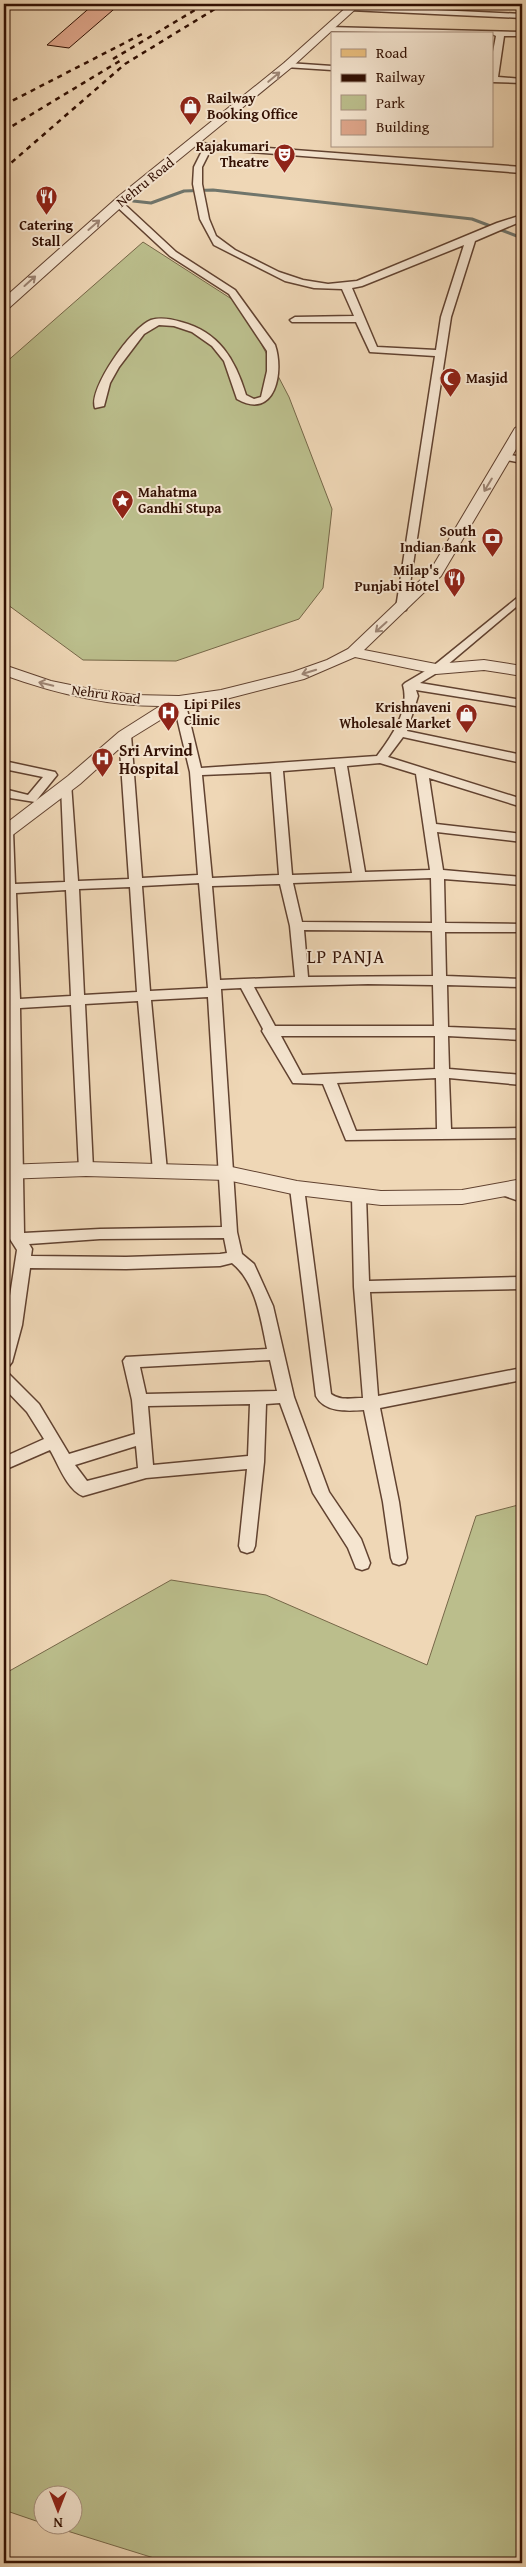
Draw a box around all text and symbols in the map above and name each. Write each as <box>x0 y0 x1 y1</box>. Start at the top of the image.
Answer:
legend <box>331 32 494 148</box>
text: Road <box>376 42 407 63</box>
text: Railway <box>376 66 426 87</box>
one-way arrow <box>267 71 280 83</box>
place label: Railway Booking Office <box>207 88 298 124</box>
text: Park <box>376 92 405 113</box>
shop icon: Railway Booking Office <box>179 94 203 125</box>
text: Building <box>376 116 430 137</box>
place label: Rajakumari Theatre <box>196 136 270 172</box>
theatre icon: Rajakumari Theatre <box>273 142 297 173</box>
street label: Nehru Road <box>112 152 179 212</box>
restaurant icon: Catering Stall <box>34 185 58 216</box>
place label: Catering Stall <box>19 215 73 251</box>
one-way arrow <box>87 219 100 230</box>
one-way arrow <box>24 275 37 287</box>
mosque icon: Masjid <box>438 366 462 397</box>
place label: Masjid <box>466 368 508 388</box>
one-way arrow <box>483 477 493 491</box>
place label: Mahatma Gandhi Stupa <box>138 482 222 518</box>
place icon: Mahatma Gandhi Stupa <box>110 488 134 519</box>
place label: South Indian Bank <box>400 521 477 557</box>
bank icon: South Indian Bank <box>480 527 504 558</box>
place label: Milap's Punjabi Hotel <box>354 560 440 596</box>
restaurant icon: Milap's Punjabi Hotel <box>443 566 467 597</box>
one-way arrow <box>374 621 387 633</box>
one-way arrow <box>301 667 317 677</box>
one-way arrow <box>39 679 55 688</box>
street label: Nehru Road <box>70 679 142 709</box>
place label: Lipi Piles Clinic <box>184 694 241 730</box>
place label: Krishnaveni Wholesale Market <box>339 697 452 733</box>
hospital icon: Lipi Piles Clinic <box>156 700 180 731</box>
shop icon: Krishnaveni Wholesale Market <box>455 703 479 734</box>
place label: Sri Arvind Hospital <box>119 738 193 780</box>
hospital icon: Sri Arvind Hospital <box>91 747 115 778</box>
district label: LP PANJA <box>307 943 385 970</box>
north arrow <box>32 2484 82 2534</box>
text: N <box>53 2513 63 2533</box>

